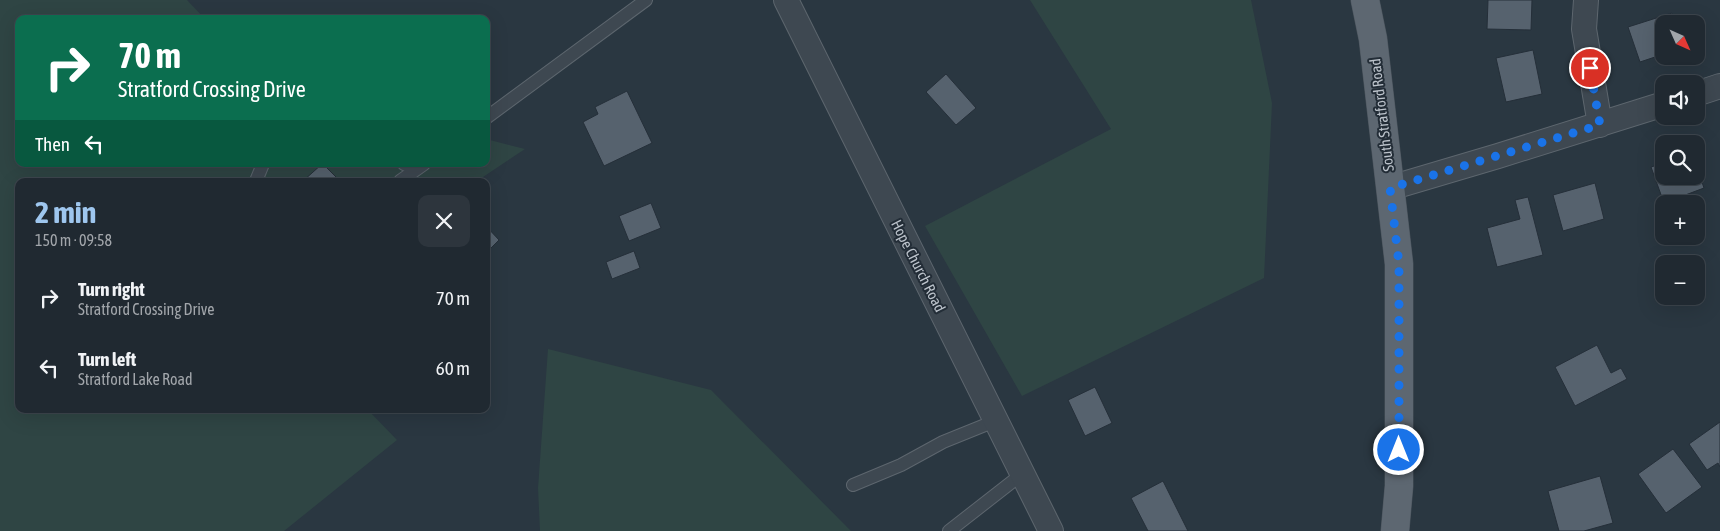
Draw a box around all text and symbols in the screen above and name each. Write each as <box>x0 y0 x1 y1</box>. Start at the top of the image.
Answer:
north arrow <box>1655 15 1705 65</box>
map controls <box>1655 15 1705 305</box>
icon: right <box>35 35 100 100</box>
text: 70 m <box>118 35 181 75</box>
pin <box>1569 47 1611 89</box>
icon: arrive <box>1576 54 1604 82</box>
street label: South Stratford Road <box>1366 58 1397 173</box>
button: sound <box>1655 75 1705 125</box>
text: Stratford Crossing Drive <box>118 76 306 102</box>
icon: left <box>80 130 108 158</box>
text: Then <box>35 133 70 155</box>
button: search <box>1655 135 1705 185</box>
text: 2 min <box>35 195 96 229</box>
button: close <box>418 195 470 247</box>
button: + <box>1655 195 1705 245</box>
street label: Hope Church Road <box>888 217 949 315</box>
text: 150 m · 09:58 <box>35 231 112 249</box>
button: − <box>1655 255 1705 305</box>
text: Turn right <box>78 278 145 300</box>
icon: right <box>35 284 63 312</box>
text: 70 m <box>436 287 470 309</box>
text: Stratford Crossing Drive <box>78 300 215 318</box>
text: Turn left <box>78 348 136 370</box>
icon: left <box>35 354 63 382</box>
text: 60 m <box>436 357 470 379</box>
text: Stratford Lake Road <box>78 370 193 388</box>
position arrow <box>1372 423 1424 475</box>

